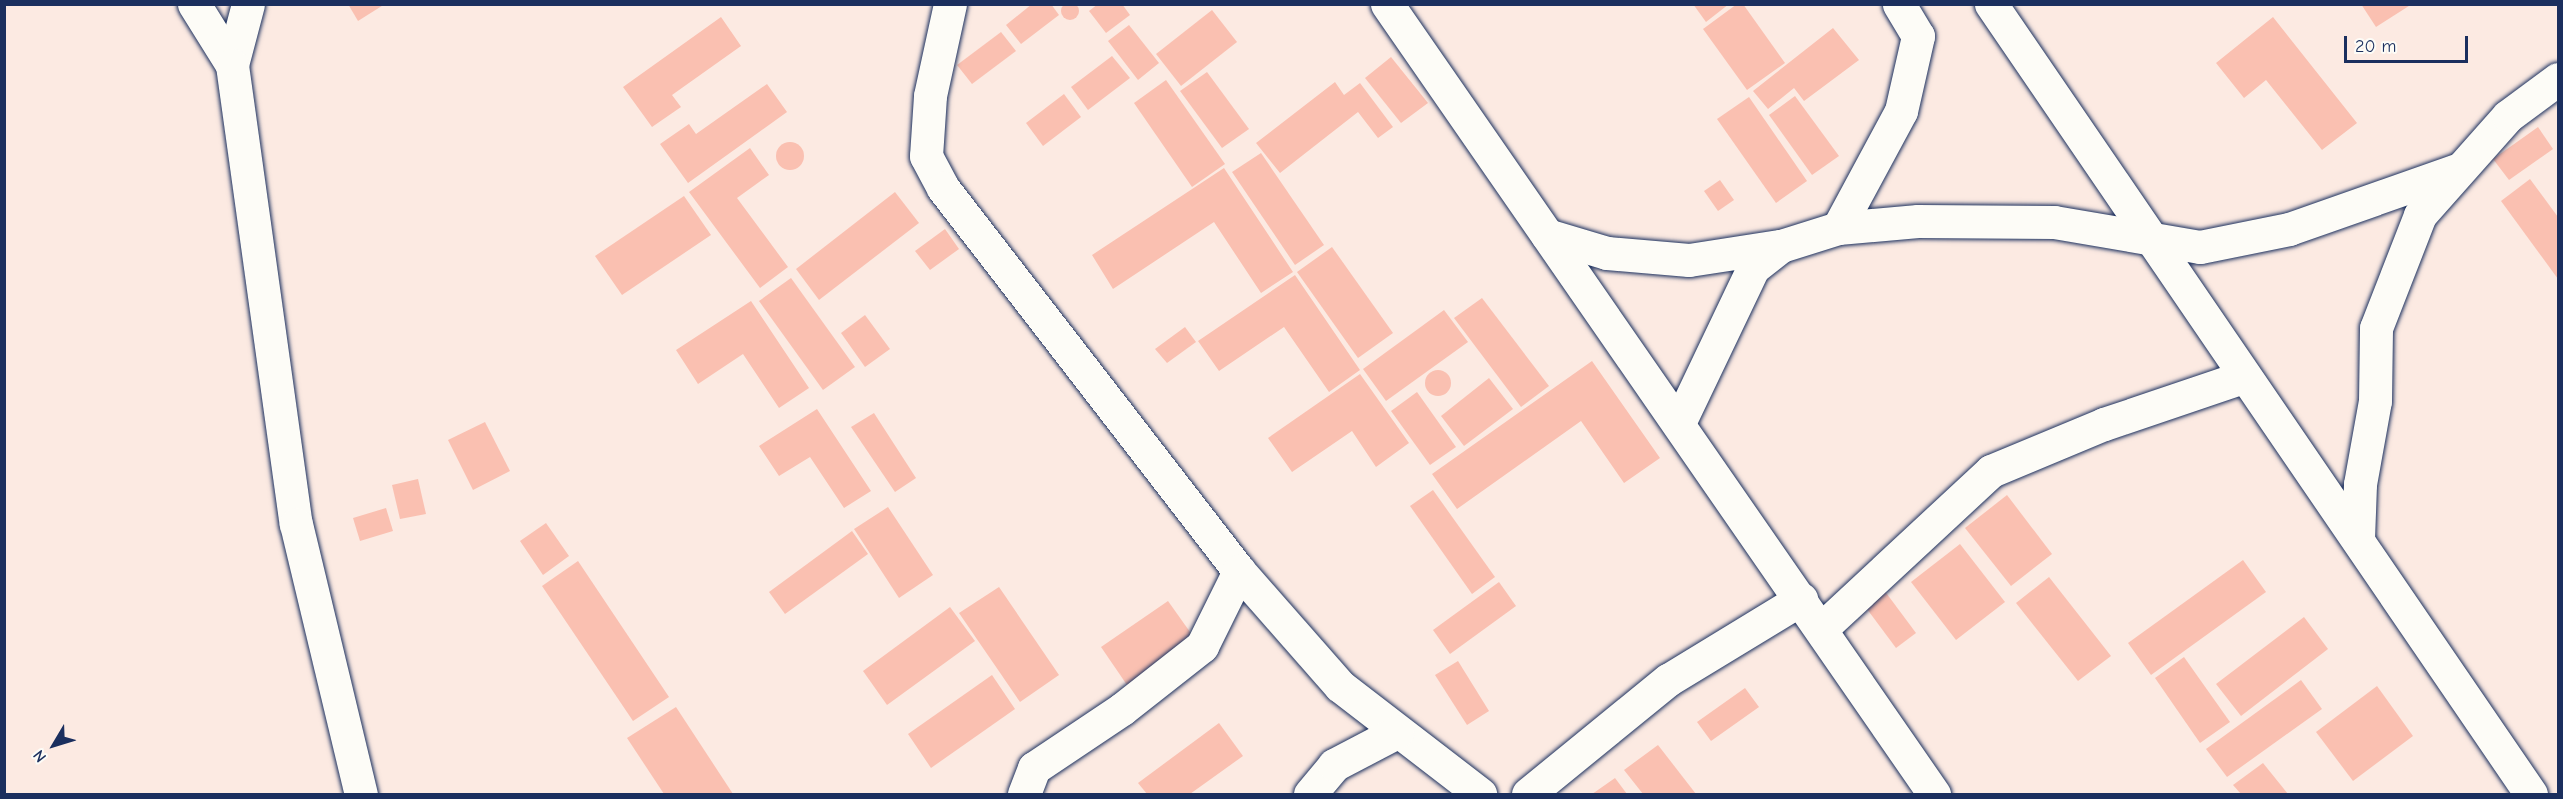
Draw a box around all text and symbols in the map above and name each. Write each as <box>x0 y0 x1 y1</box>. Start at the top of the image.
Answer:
scale bar <box>2347 24 2472 62</box>
text: 20 m <box>2355 36 2396 57</box>
north arrow <box>24 715 84 775</box>
text: N <box>30 746 50 766</box>

